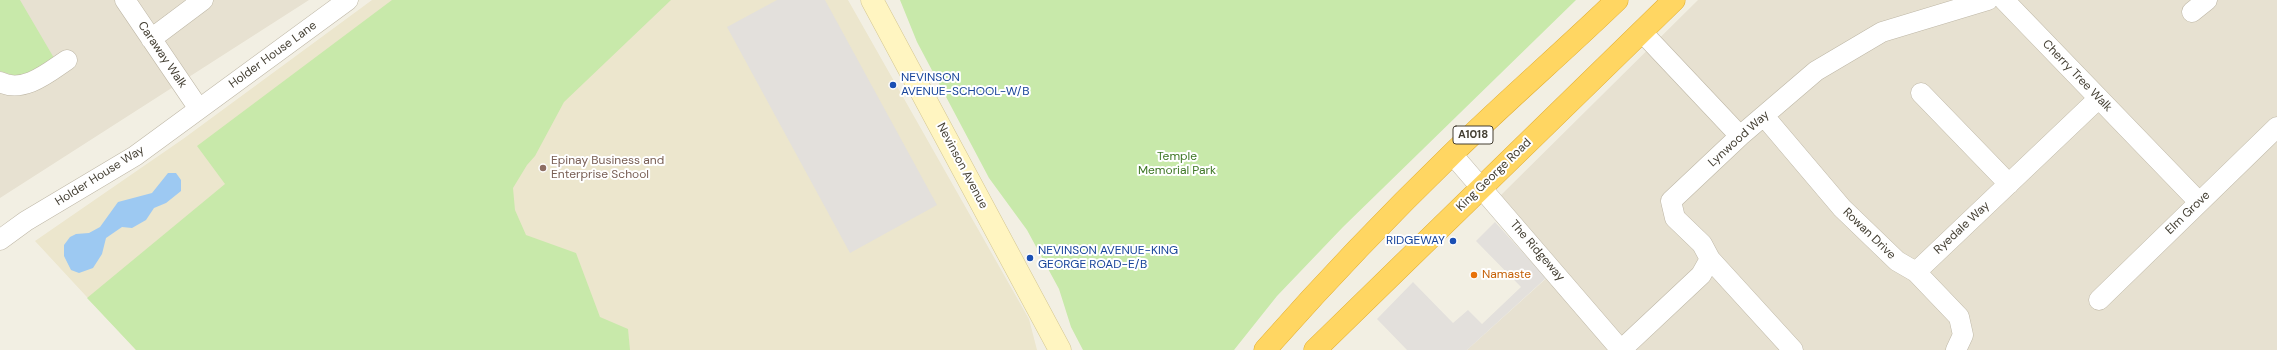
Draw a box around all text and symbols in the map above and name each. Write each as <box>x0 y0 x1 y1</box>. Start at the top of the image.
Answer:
street label: Holder House Lane <box>226 18 320 92</box>
street label: Caraway Walk <box>134 19 190 91</box>
street label: Cherry Tree Walk <box>2039 37 2115 115</box>
place label: NEVINSON AVENUE-SCHOOL-W/B <box>901 71 1029 99</box>
marker: NEVINSON AVENUE-SCHOOL-W/B <box>888 80 898 90</box>
street label: Lynwood Way <box>1706 108 1772 170</box>
street label: Nevinson Avenue <box>933 121 991 211</box>
road number: A1018 <box>1453 126 1493 144</box>
street label: King George Road <box>1454 136 1534 214</box>
street label: Holder House Way <box>53 143 147 209</box>
park label: Temple Memorial Park <box>1138 150 1216 178</box>
place label: Epinay Business and Enterprise School <box>551 154 664 182</box>
marker: Epinay Business and Enterprise School <box>538 163 548 173</box>
street label: Elm Grove <box>2163 188 2213 238</box>
street label: Ryedale Way <box>1931 199 1993 257</box>
street label: Rowan Drive <box>1840 205 1898 263</box>
street label: The Ridgeway <box>1507 218 1567 284</box>
place label: RIDGEWAY <box>1386 234 1445 248</box>
marker: RIDGEWAY <box>1448 236 1458 246</box>
place label: NEVINSON AVENUE-KING GEORGE ROAD-E/B <box>1038 244 1178 272</box>
marker: NEVINSON AVENUE-KING GEORGE ROAD-E/B <box>1025 253 1035 263</box>
place label: Namaste <box>1482 268 1531 282</box>
marker: Namaste <box>1469 270 1479 280</box>

